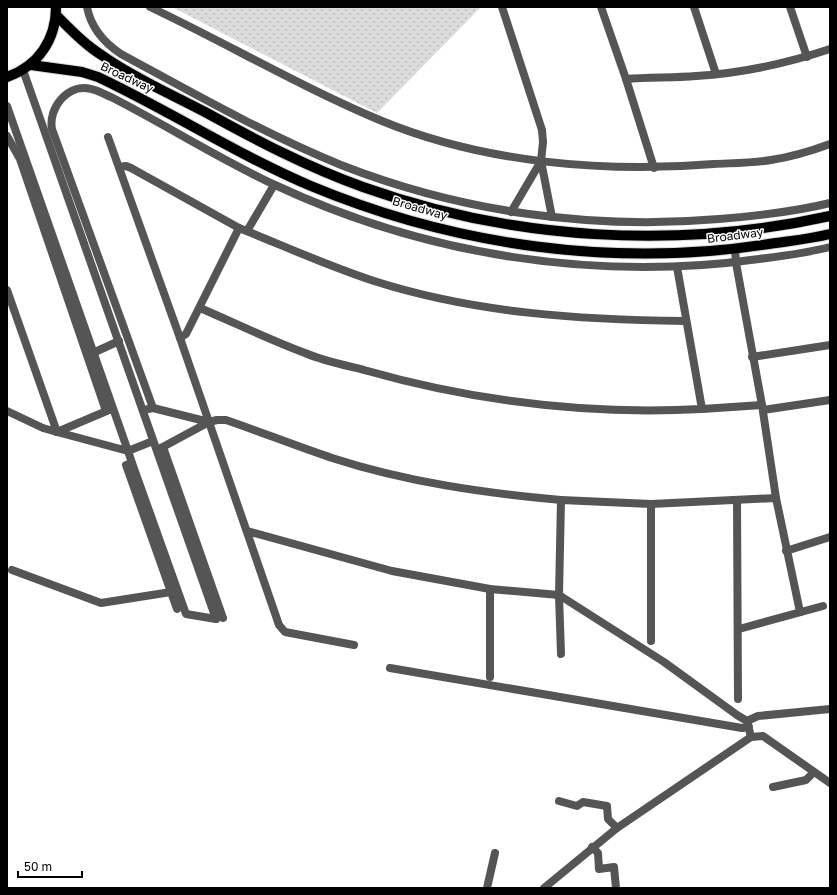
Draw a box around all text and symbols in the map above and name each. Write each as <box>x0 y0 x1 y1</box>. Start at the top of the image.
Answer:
street label: Broadway <box>98 58 156 96</box>
street label: Broadway <box>391 193 450 223</box>
street label: Broadway <box>706 224 764 246</box>
scale bar <box>18 853 82 879</box>
text: 50 m <box>24 859 52 874</box>

